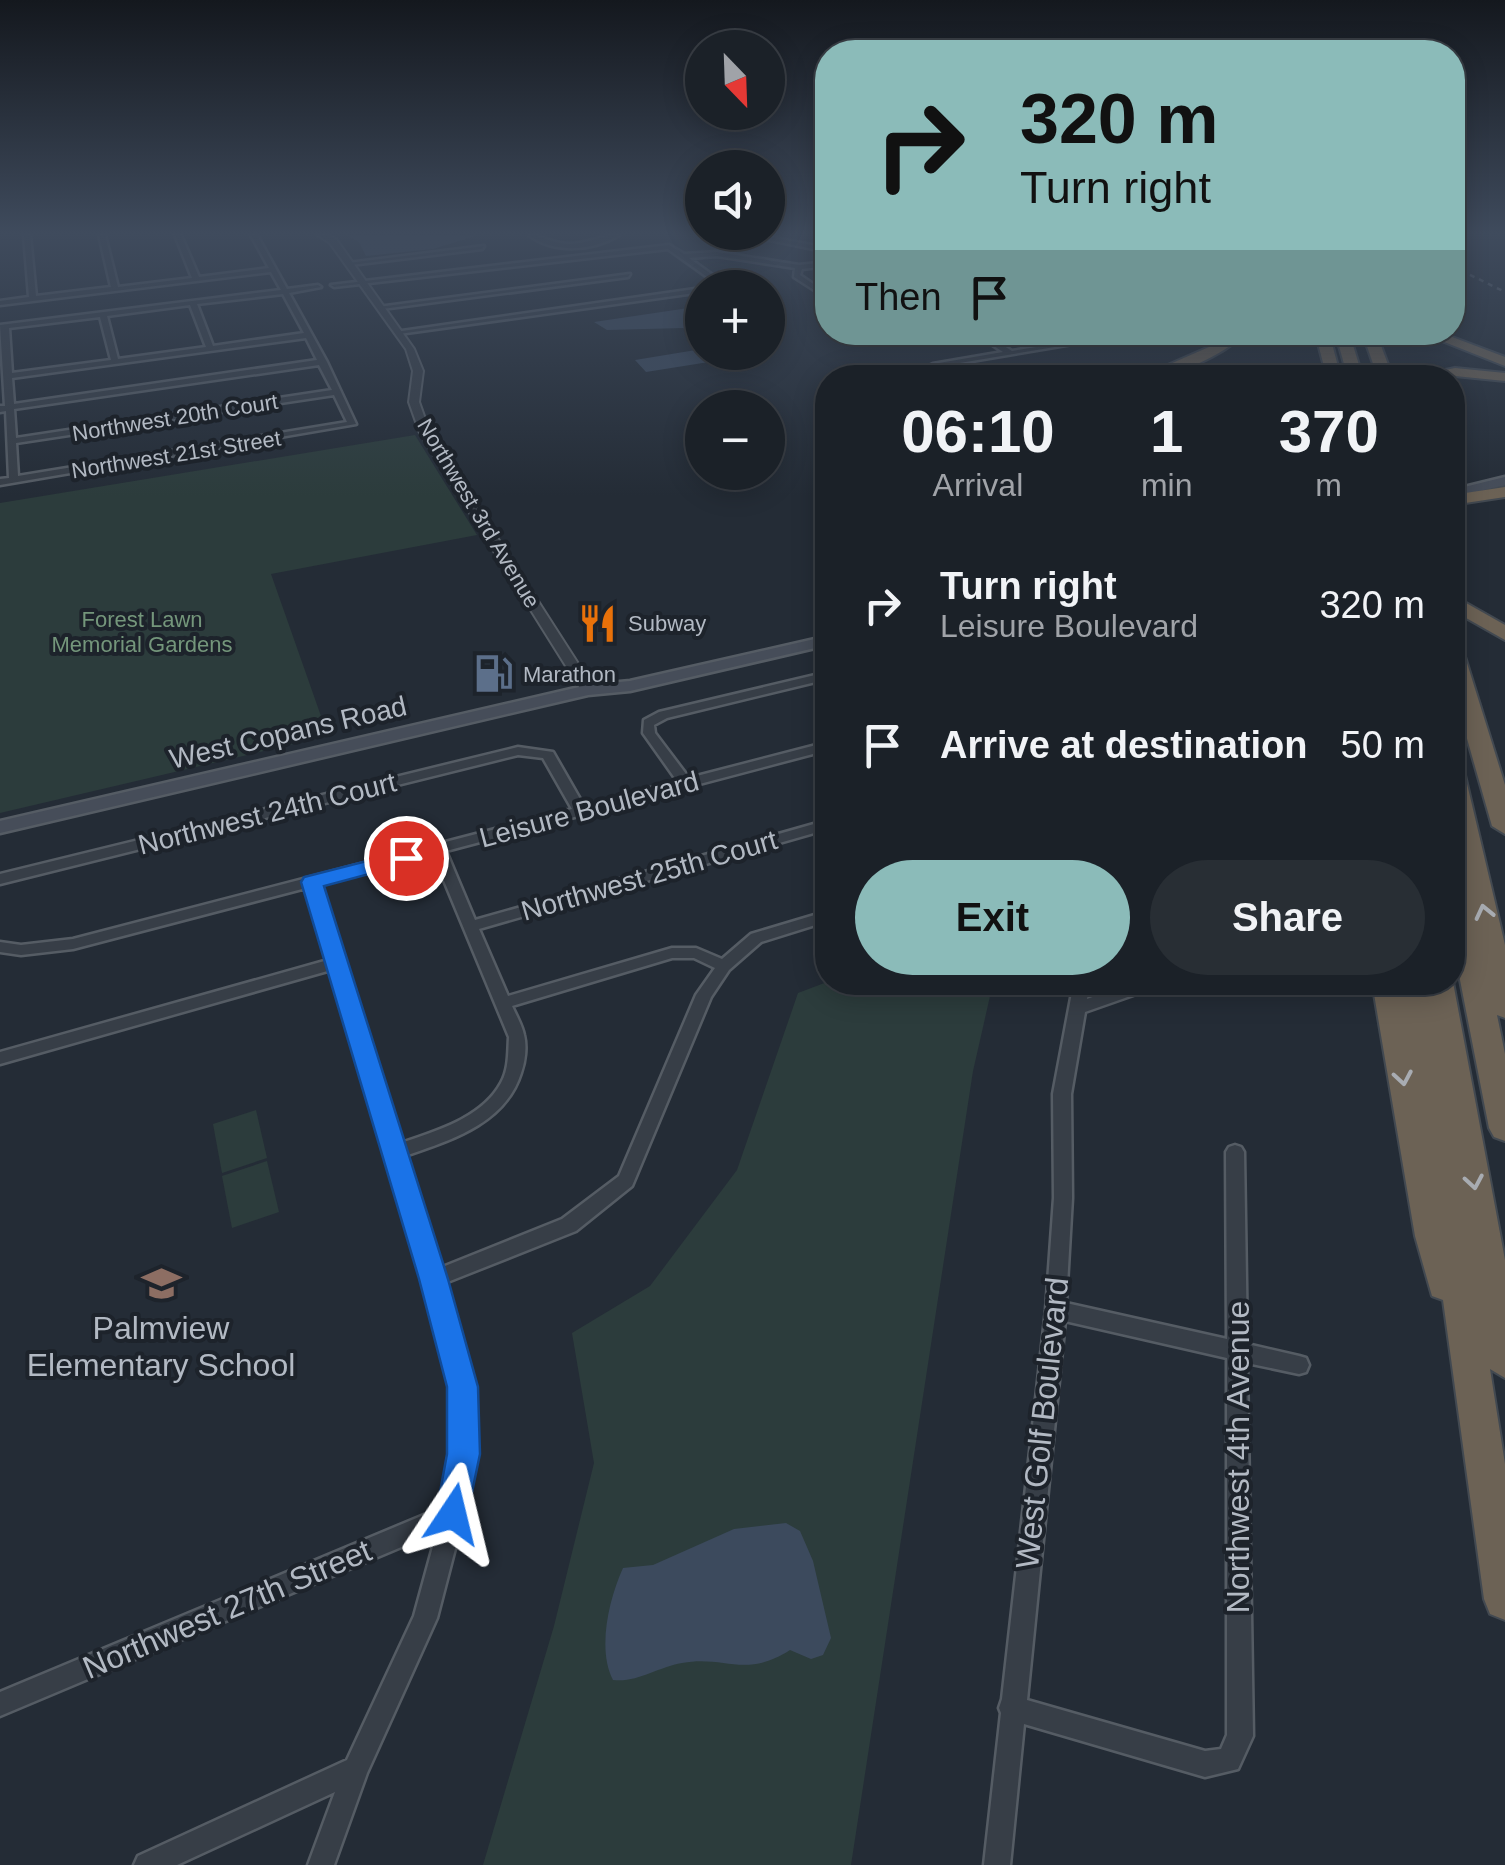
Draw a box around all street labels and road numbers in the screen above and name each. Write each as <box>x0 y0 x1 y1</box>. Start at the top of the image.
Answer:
street label: Northwest 20th Court <box>70 389 280 446</box>
street label: Northwest 3rd Avenue <box>412 414 545 612</box>
street label: Northwest 21st Street <box>70 426 283 483</box>
street label: West Copans Road <box>167 690 410 775</box>
street label: Leisure Boulevard <box>476 765 702 854</box>
street label: Northwest 24th Court <box>135 766 399 861</box>
street label: Northwest 25th Court <box>518 824 781 927</box>
street label: West Golf Boulevard <box>1009 1275 1075 1571</box>
street label: Northwest 4th Avenue <box>1220 1301 1256 1613</box>
street label: Northwest 27th Street <box>78 1532 377 1686</box>

